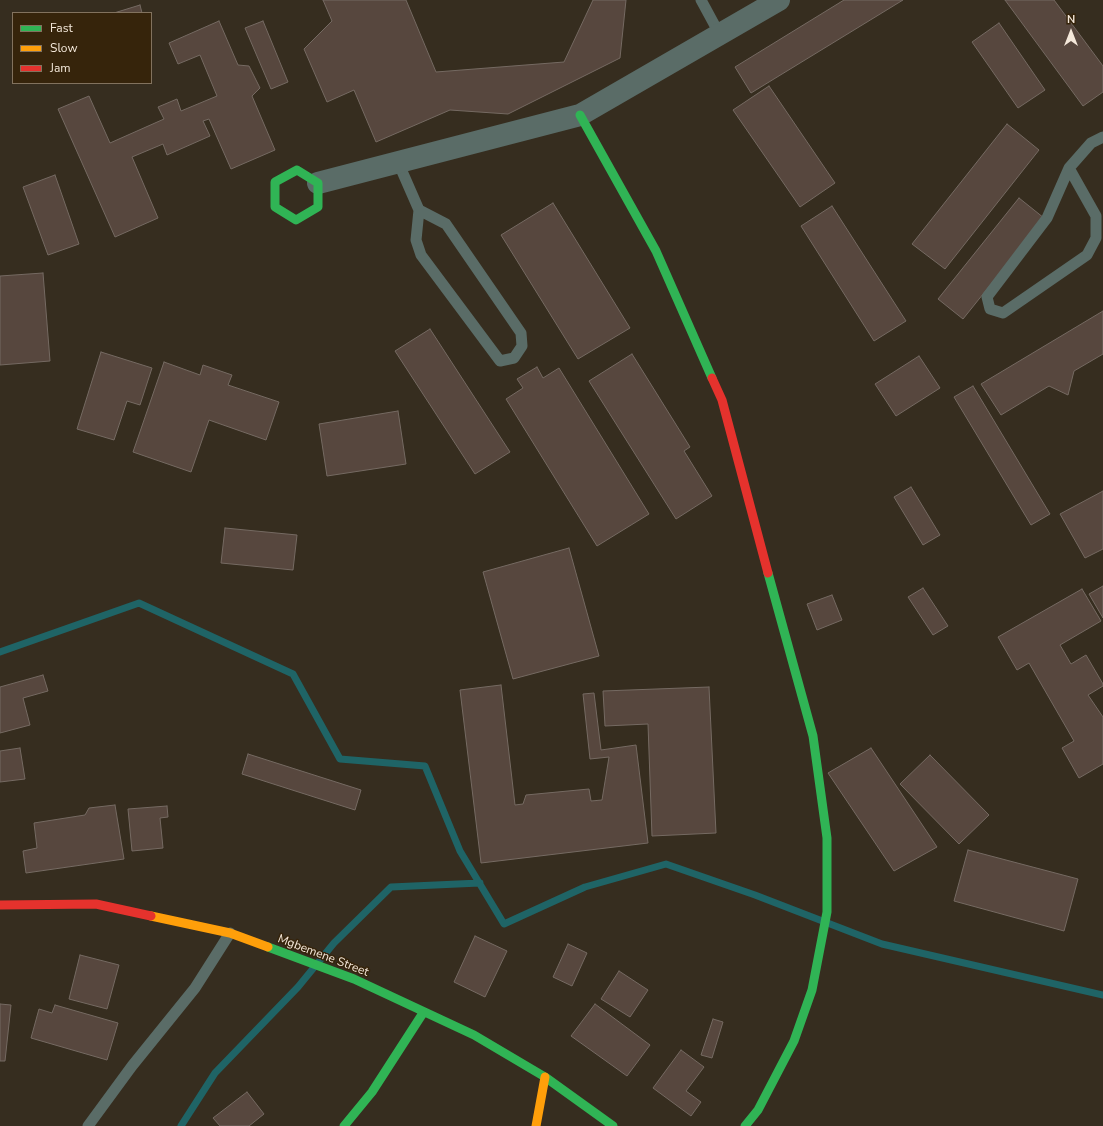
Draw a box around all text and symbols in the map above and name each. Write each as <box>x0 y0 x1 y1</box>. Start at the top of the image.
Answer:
legend <box>12 12 152 84</box>
north arrow <box>1051 12 1091 52</box>
text: N <box>1067 12 1075 27</box>
text: Fast <box>50 20 73 36</box>
text: Slow <box>50 40 78 56</box>
text: Jam <box>50 60 71 76</box>
street label: Mgbemene Street <box>275 932 371 980</box>

